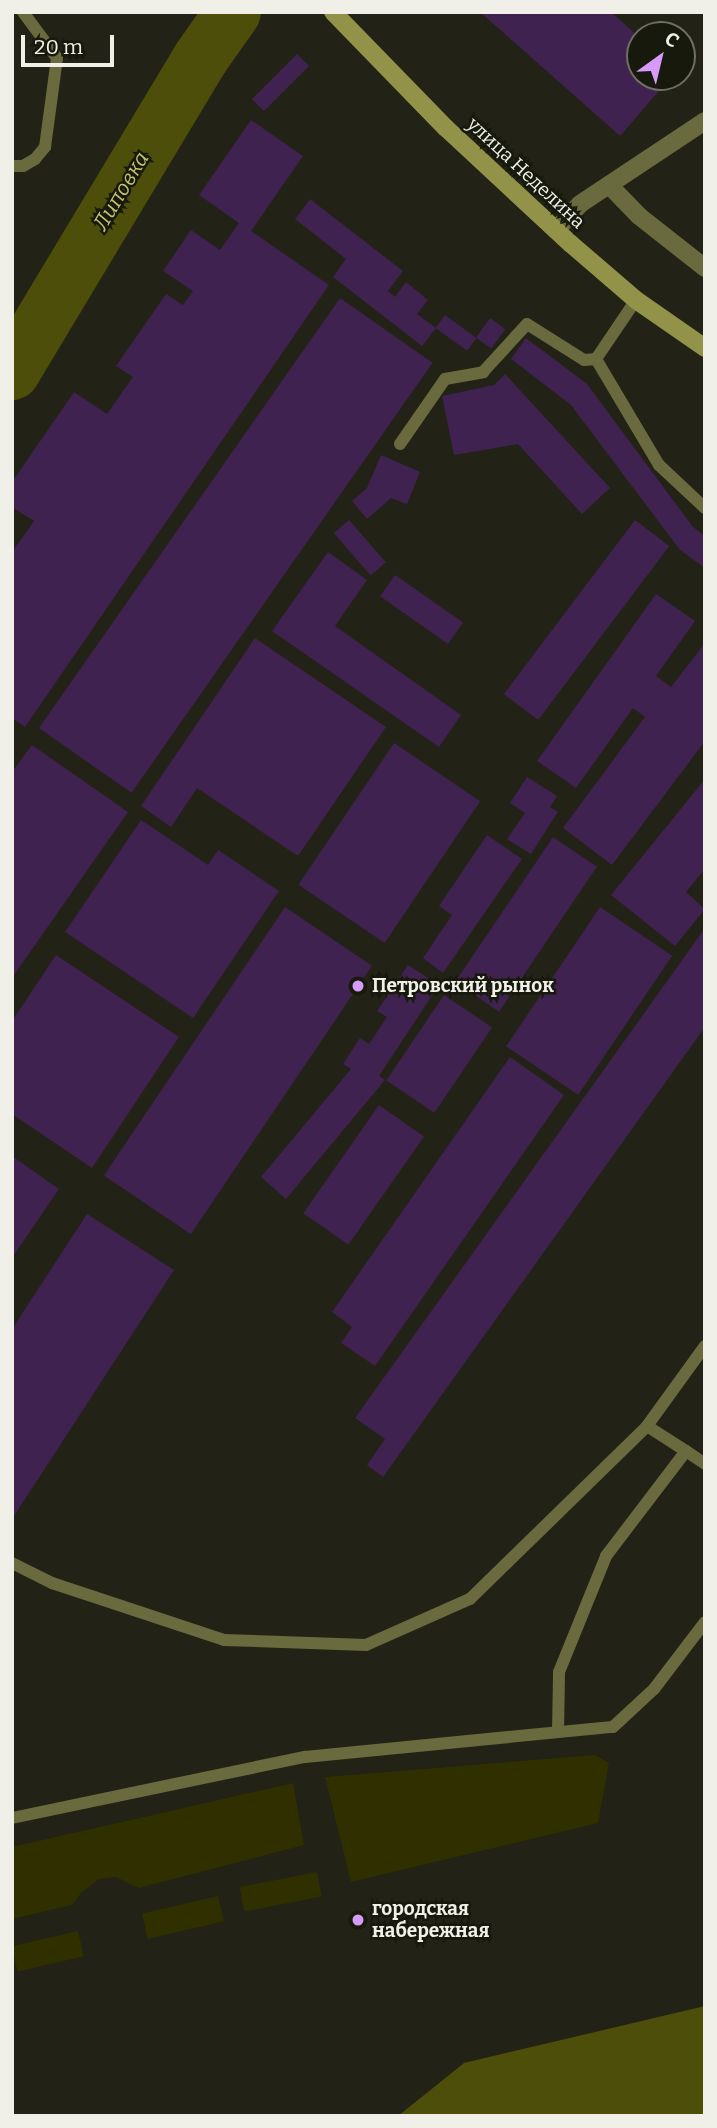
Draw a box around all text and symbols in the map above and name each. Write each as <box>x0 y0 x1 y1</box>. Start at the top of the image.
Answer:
scale bar <box>24 21 117 65</box>
north arrow <box>626 21 696 91</box>
text: С <box>660 27 683 53</box>
text: 20 m <box>34 34 83 60</box>
street label: улица Неделина <box>462 113 590 233</box>
water label: Липовка <box>88 147 154 235</box>
place label: Петровский рынок <box>372 975 554 997</box>
marker: Петровский рынок <box>350 978 366 994</box>
place label: городская набережная <box>372 1898 489 1942</box>
marker: городская набережная <box>350 1912 366 1928</box>

